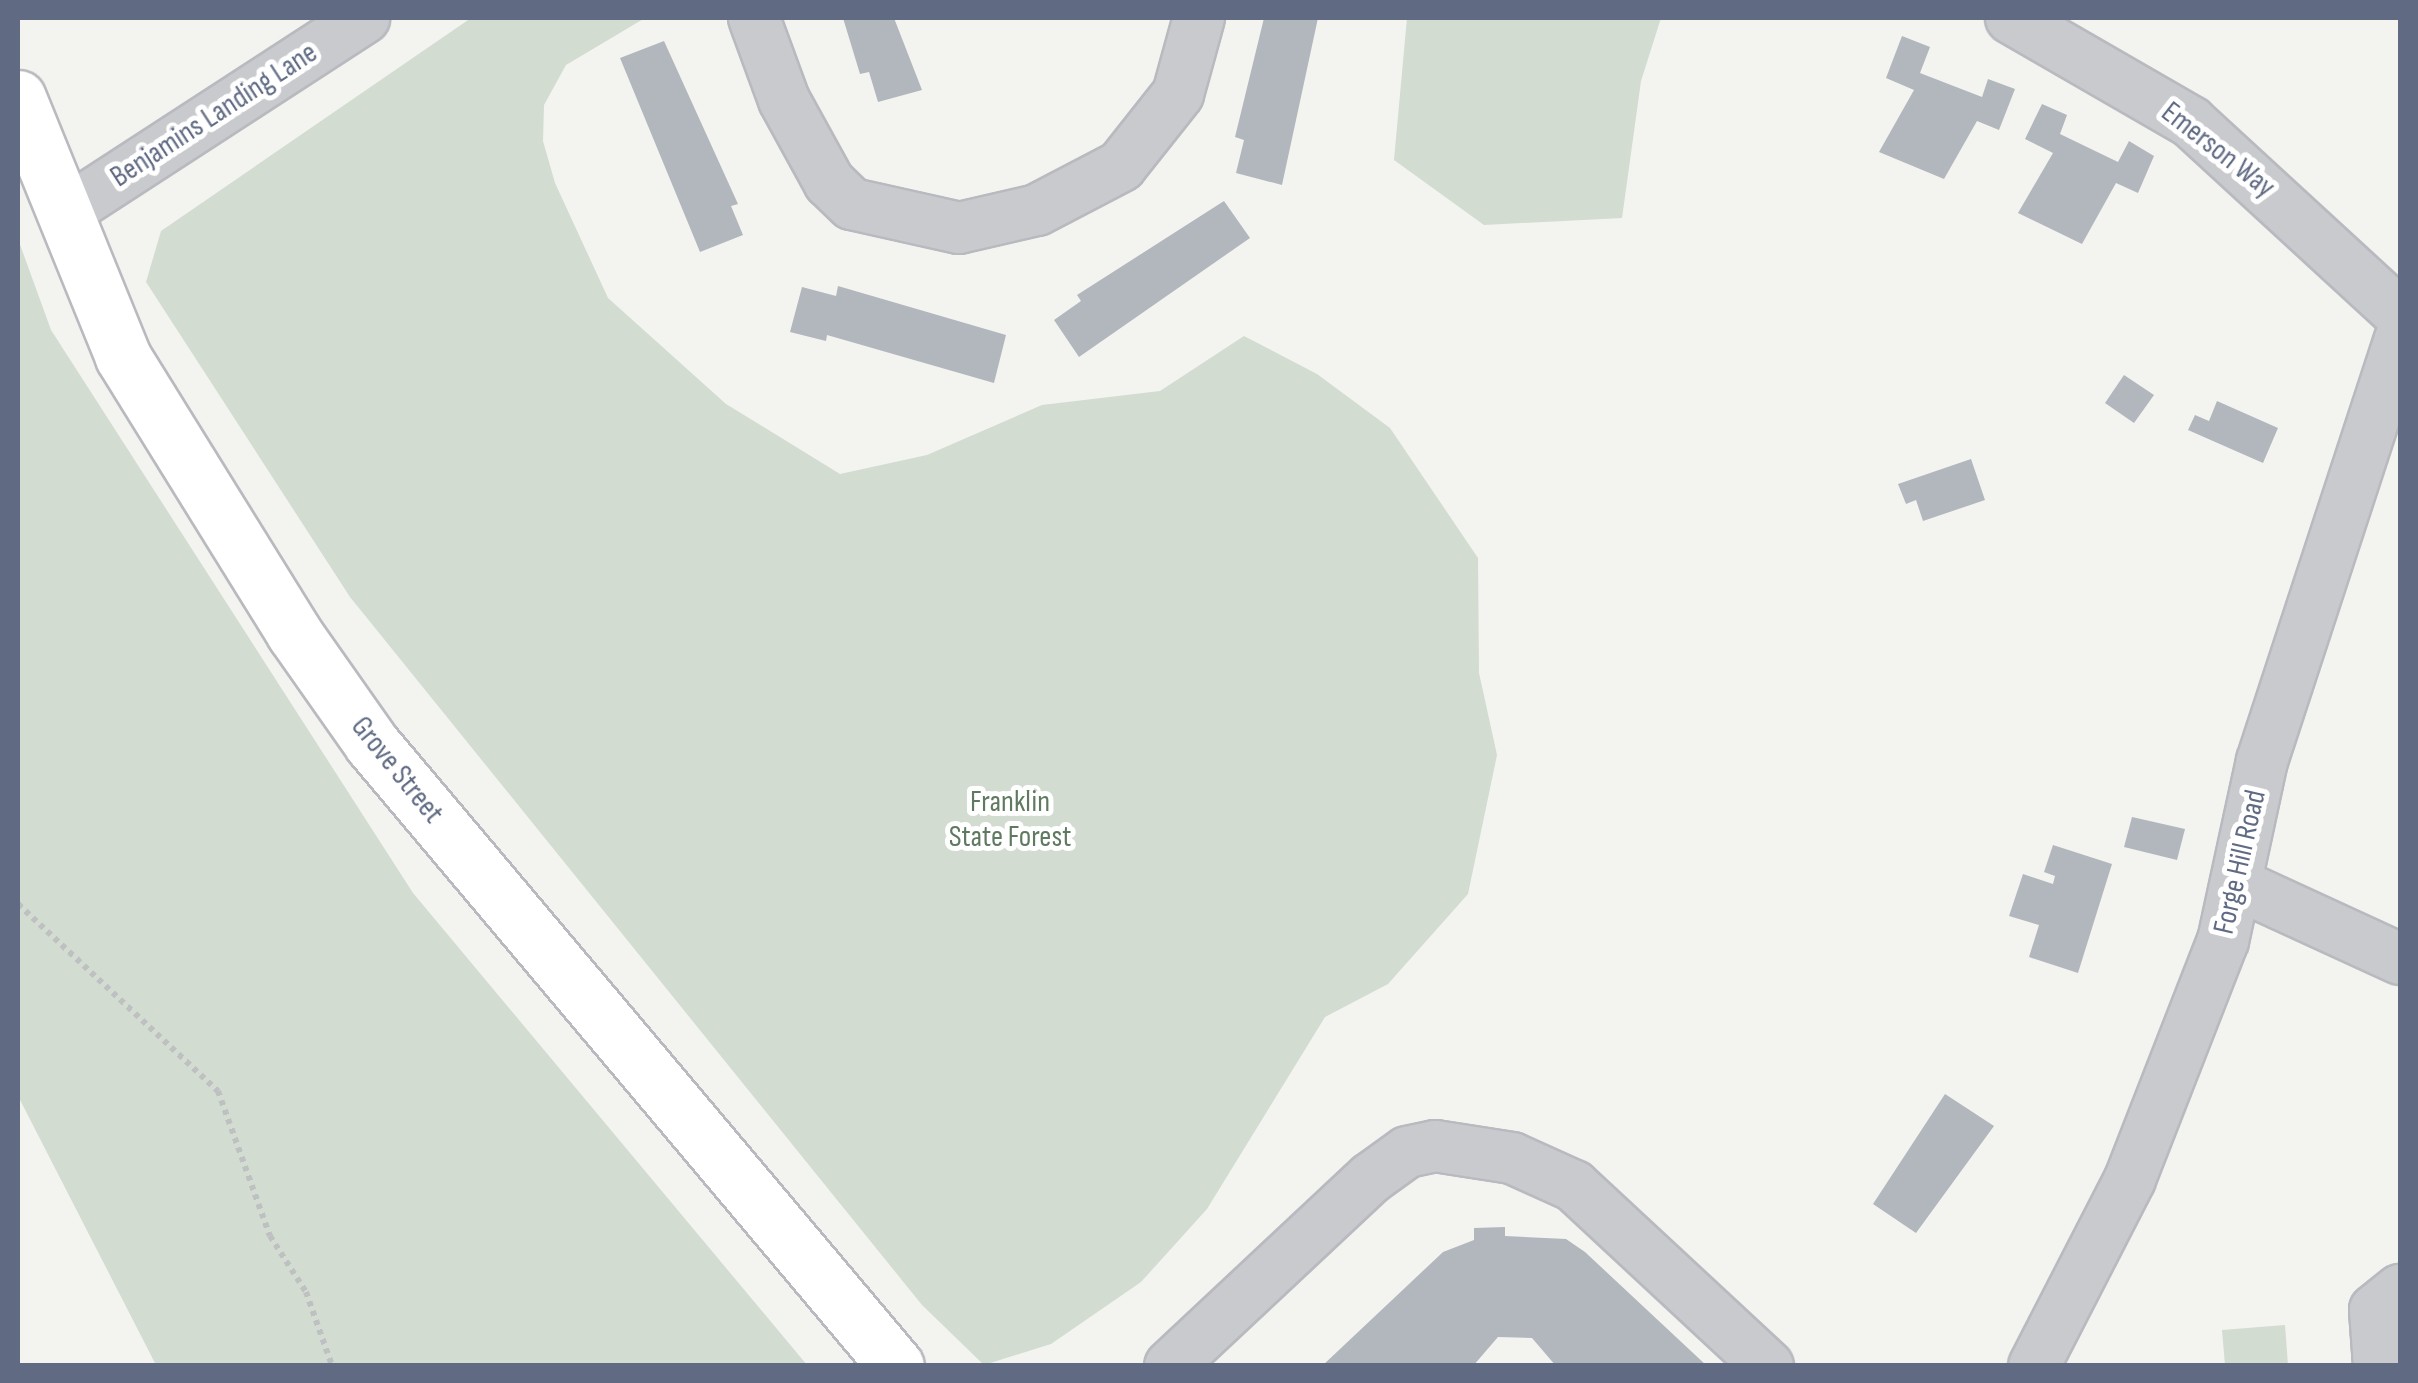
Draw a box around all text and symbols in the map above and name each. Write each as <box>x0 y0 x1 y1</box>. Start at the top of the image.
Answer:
street label: Benjamins Landing Lane <box>104 35 324 195</box>
street label: Emerson Way <box>2154 94 2282 206</box>
street label: Grove Street <box>343 709 451 831</box>
park label: Franklin State Forest <box>949 784 1071 854</box>
street label: Forge Hill Road <box>2206 787 2274 937</box>

